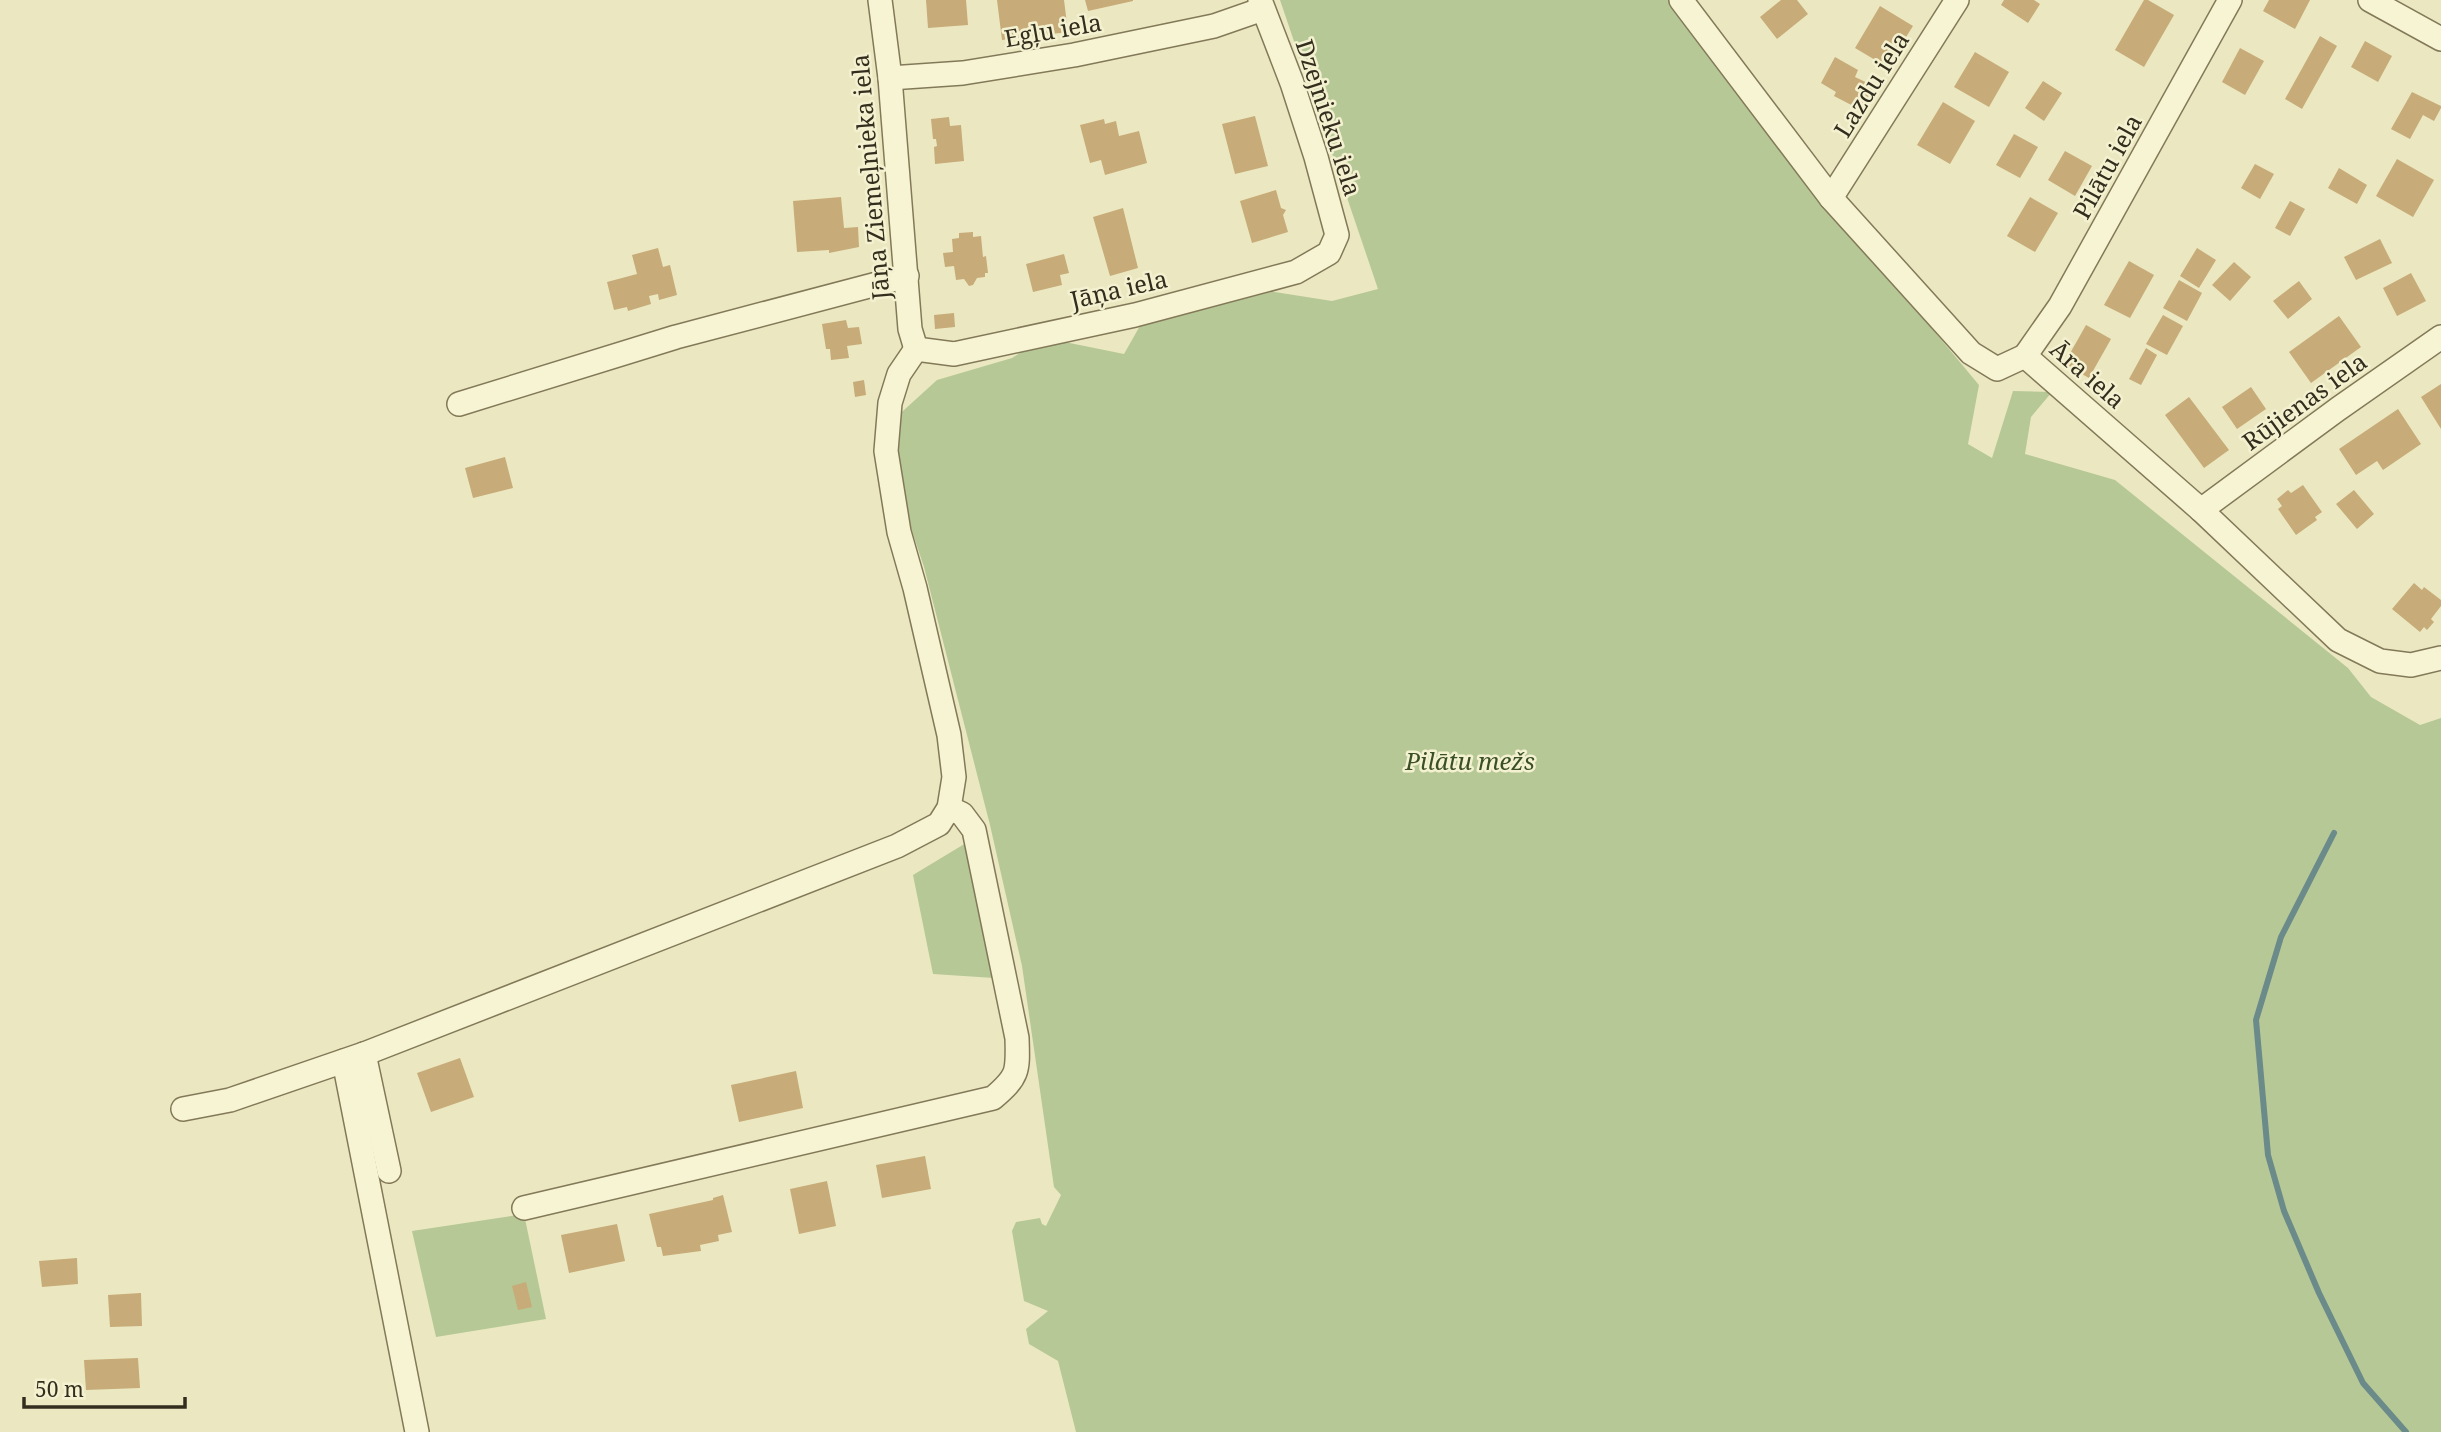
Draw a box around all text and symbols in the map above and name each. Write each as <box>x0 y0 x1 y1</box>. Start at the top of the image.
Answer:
street label: Egļu iela <box>1001 5 1104 54</box>
street label: Lazdu iela <box>1825 25 1916 143</box>
street label: Dzejnieku iela <box>1289 35 1370 200</box>
street label: Jāņa Ziemeļnieka iela <box>842 53 897 302</box>
street label: Pilātu iela <box>2064 108 2149 224</box>
street label: Jāņa iela <box>1066 261 1171 316</box>
street label: Āra iela <box>2044 332 2132 416</box>
street label: Rūjienas iela <box>2235 344 2373 457</box>
park label: Pilātu mežs <box>1404 744 1535 777</box>
scale bar <box>24 1366 186 1410</box>
text: 50 m <box>35 1375 84 1403</box>

